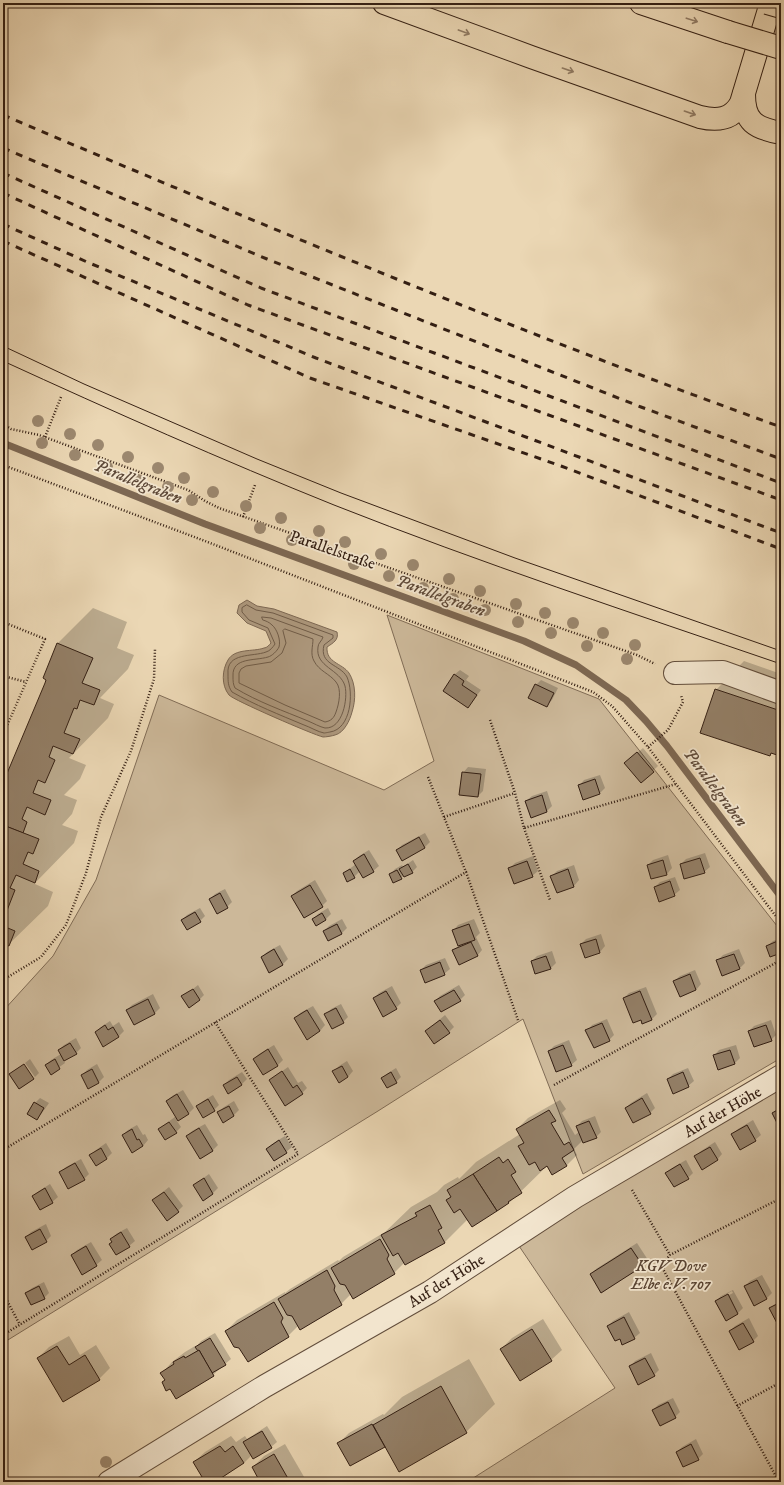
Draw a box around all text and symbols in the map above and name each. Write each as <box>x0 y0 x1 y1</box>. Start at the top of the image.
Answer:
one-way arrow <box>685 16 697 24</box>
one-way arrow <box>457 29 469 37</box>
one-way arrow <box>561 67 574 74</box>
one-way arrow <box>684 110 696 118</box>
water label: Parallelgraben <box>90 454 185 510</box>
street label: Parallelstraße <box>287 526 379 574</box>
water label: Parallelgraben <box>393 570 489 622</box>
water label: Parallelgraben <box>678 744 752 832</box>
street label: Auf der Höhe <box>680 1081 765 1142</box>
street label: Auf der Höhe <box>405 1249 489 1312</box>
park label: KGV Dove Elbe e.V. 707 <box>630 1256 711 1294</box>

